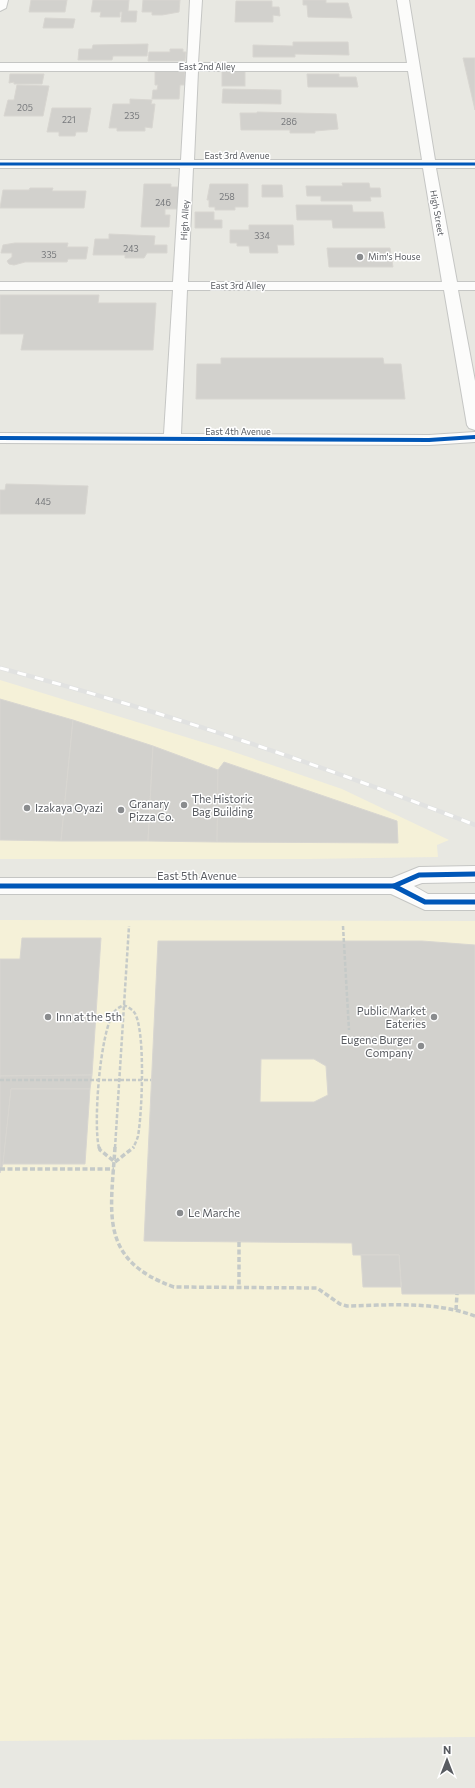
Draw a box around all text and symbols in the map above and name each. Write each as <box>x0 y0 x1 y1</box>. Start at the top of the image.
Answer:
street label: East 2nd Alley <box>179 61 236 72</box>
house number: 205 <box>17 102 33 113</box>
house number: 235 <box>124 110 140 121</box>
house number: 221 <box>62 114 76 125</box>
house number: 286 <box>281 116 297 127</box>
street label: East 3rd Avenue <box>204 150 270 161</box>
street label: High Street <box>428 189 447 237</box>
house number: 258 <box>219 191 235 202</box>
house number: 246 <box>155 197 171 208</box>
street label: High Alley <box>178 199 191 241</box>
house number: 334 <box>254 230 270 241</box>
house number: 243 <box>123 243 139 254</box>
house number: 335 <box>41 249 57 260</box>
place label: Mim's House <box>368 251 421 262</box>
marker: Mim's House <box>355 252 365 262</box>
street label: East 3rd Alley <box>210 280 266 291</box>
street label: East 4th Avenue <box>205 426 271 437</box>
house number: 445 <box>35 496 51 507</box>
place label: The Historic Bag Building <box>192 792 253 818</box>
place label: Granary Pizza Co. <box>129 797 174 823</box>
marker: The Historic Bag Building <box>179 800 189 810</box>
place label: Izakaya Oyazi <box>35 801 103 814</box>
marker: Izakaya Oyazi <box>22 803 32 813</box>
marker: Granary Pizza Co. <box>116 805 126 815</box>
street label: East 5th Avenue <box>157 869 237 882</box>
place label: Public Market Eateries <box>357 1004 426 1030</box>
place label: Inn at the 5th <box>56 1010 122 1023</box>
marker: Inn at the 5th <box>43 1012 53 1022</box>
marker: Public Market Eateries <box>429 1012 439 1022</box>
place label: Eugene Burger Company <box>341 1033 414 1059</box>
marker: Eugene Burger Company <box>416 1041 426 1051</box>
place label: Le Marche <box>188 1206 240 1219</box>
marker: Le Marche <box>175 1208 185 1218</box>
north arrow <box>427 1740 467 1780</box>
text: N <box>443 1743 451 1756</box>

